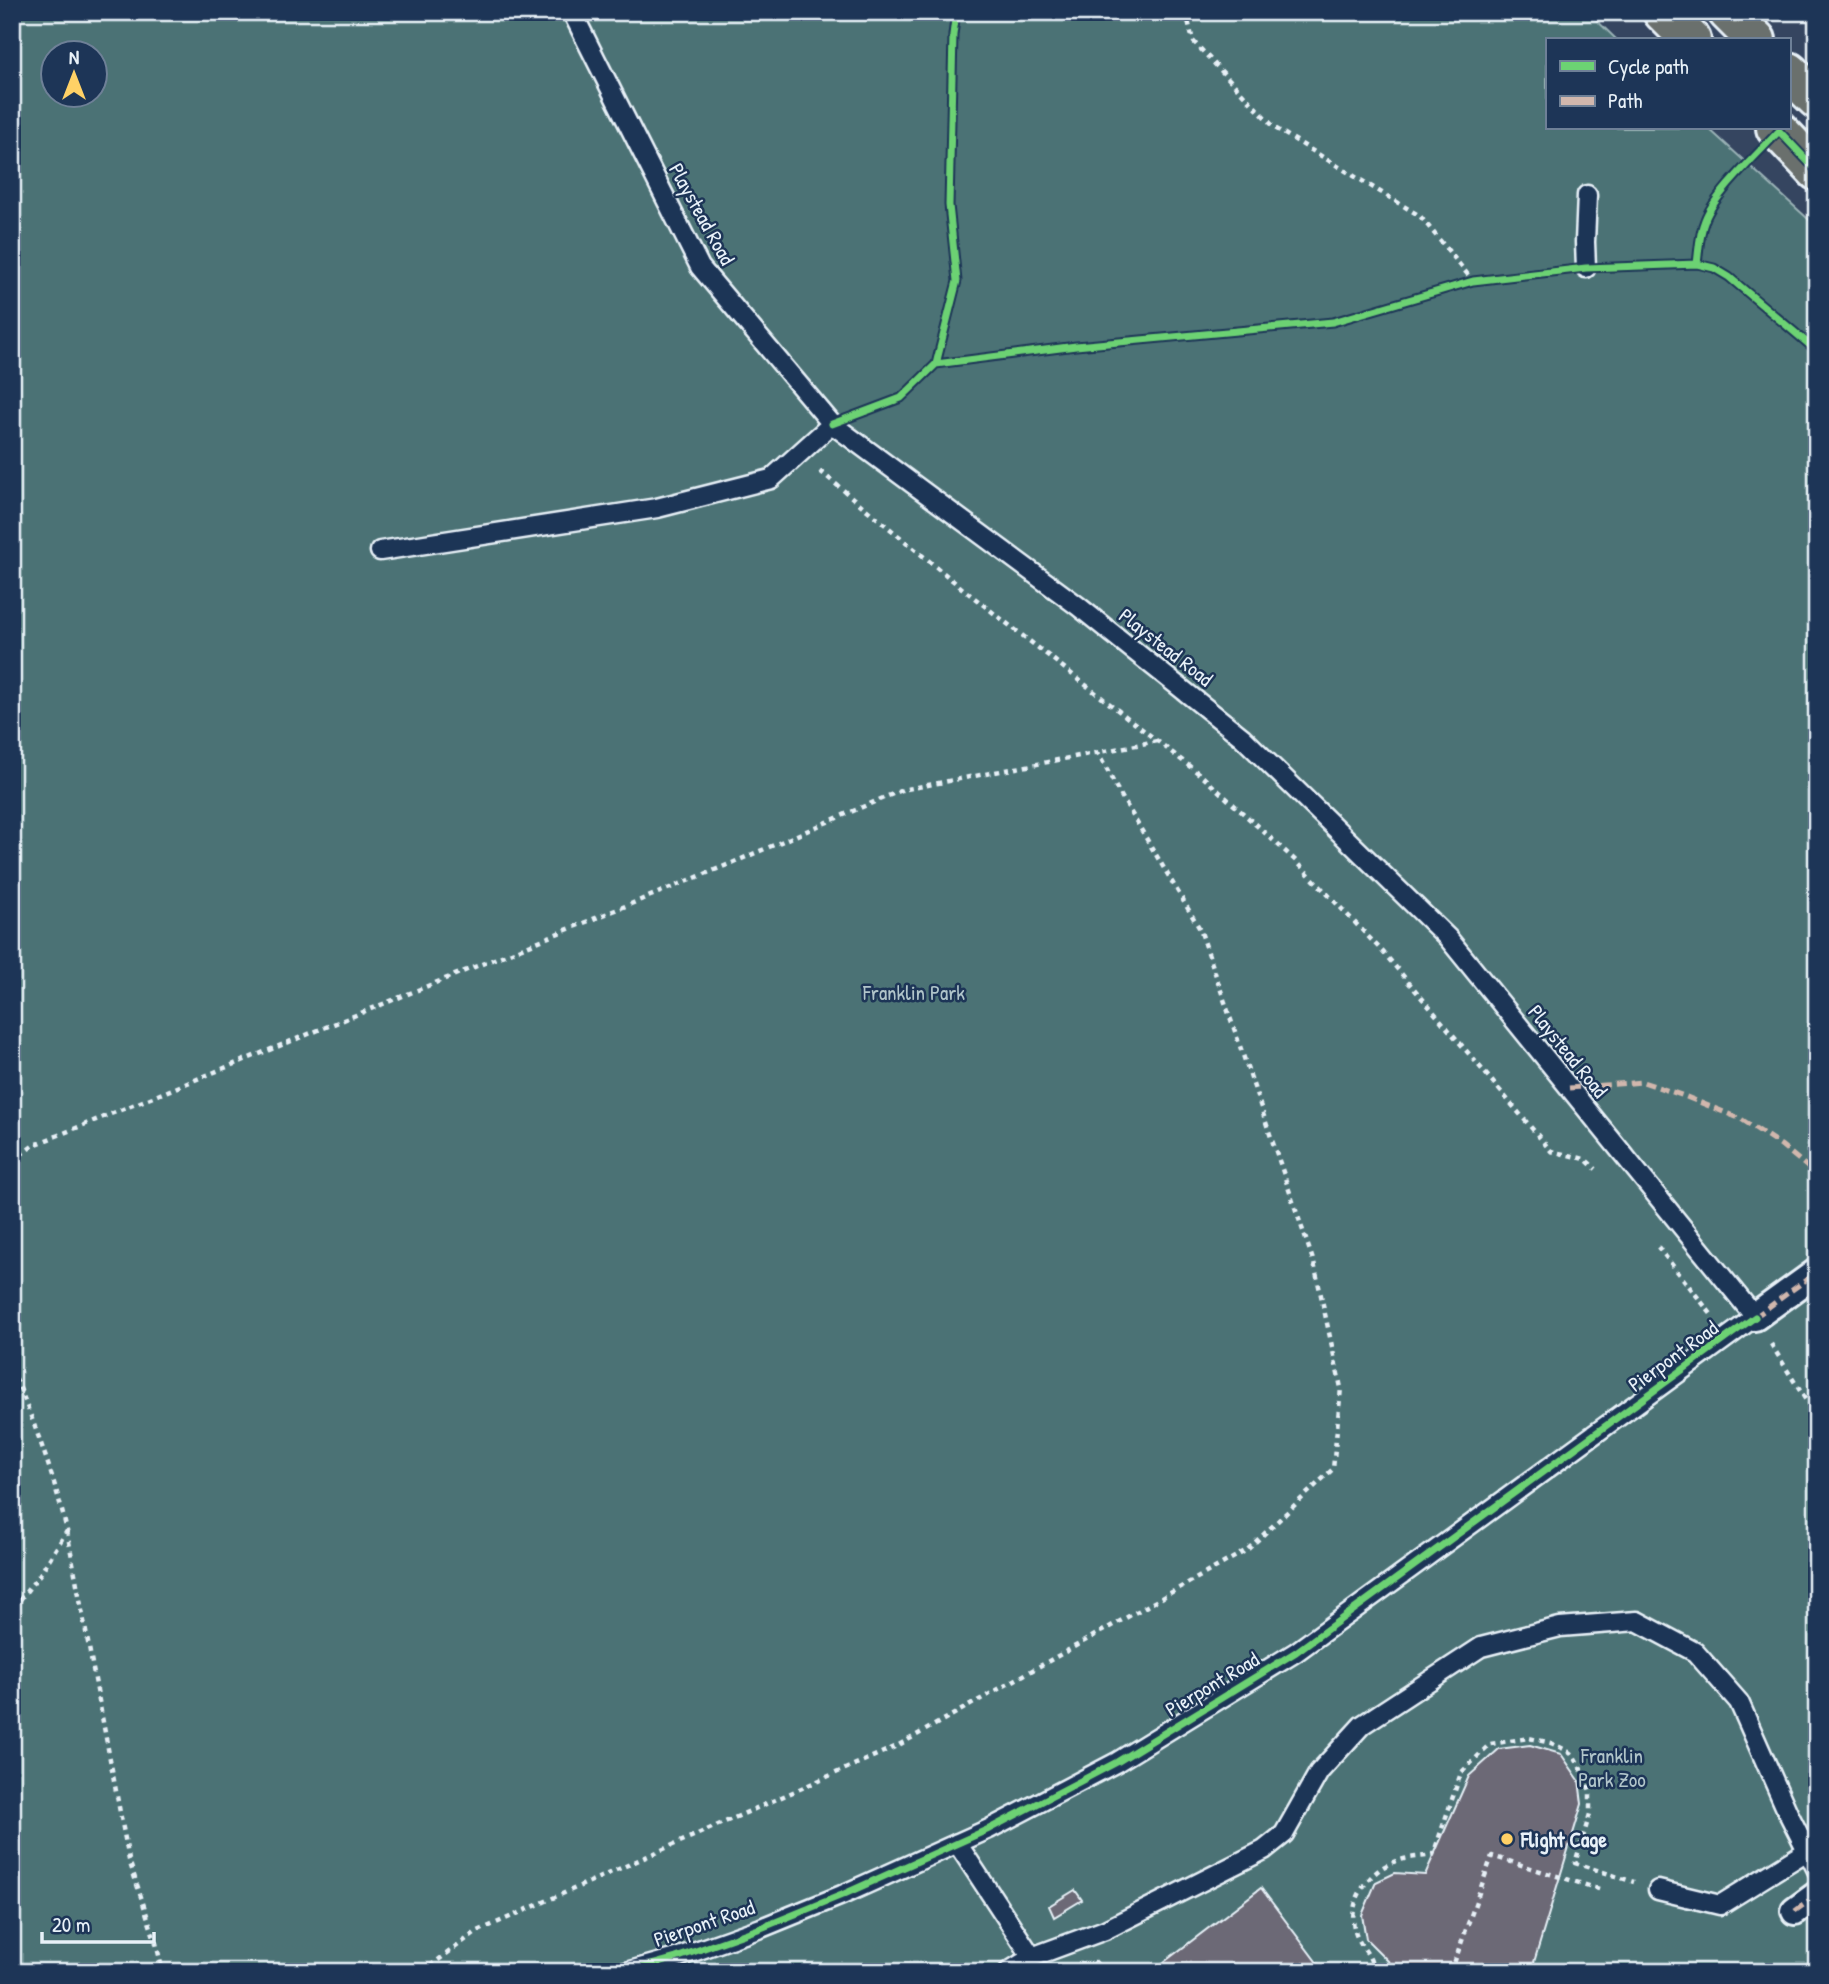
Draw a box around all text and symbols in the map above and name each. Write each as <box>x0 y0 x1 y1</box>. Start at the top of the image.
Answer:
north arrow <box>38 38 108 108</box>
legend <box>1546 38 1790 130</box>
text: N <box>69 44 79 70</box>
text: Cycle path <box>1608 52 1689 81</box>
text: Path <box>1608 86 1643 115</box>
street label: Playstead Road <box>662 158 742 270</box>
street label: Playstead Road <box>1113 601 1219 693</box>
park label: Franklin Park <box>862 978 965 1007</box>
street label: Playstead Road <box>1521 998 1615 1104</box>
street label: Pierpont Road <box>1622 1314 1724 1398</box>
street label: Pierpont Road <box>1160 1645 1264 1723</box>
park label: Franklin Park Zoo <box>1578 1741 1646 1794</box>
place label: Flight Cage <box>1520 1825 1607 1855</box>
marker: Flight Cage <box>1499 1831 1515 1847</box>
street label: Pierpont Road <box>650 1892 758 1954</box>
scale bar <box>42 1900 154 1944</box>
text: 20 m <box>52 1910 90 1939</box>

